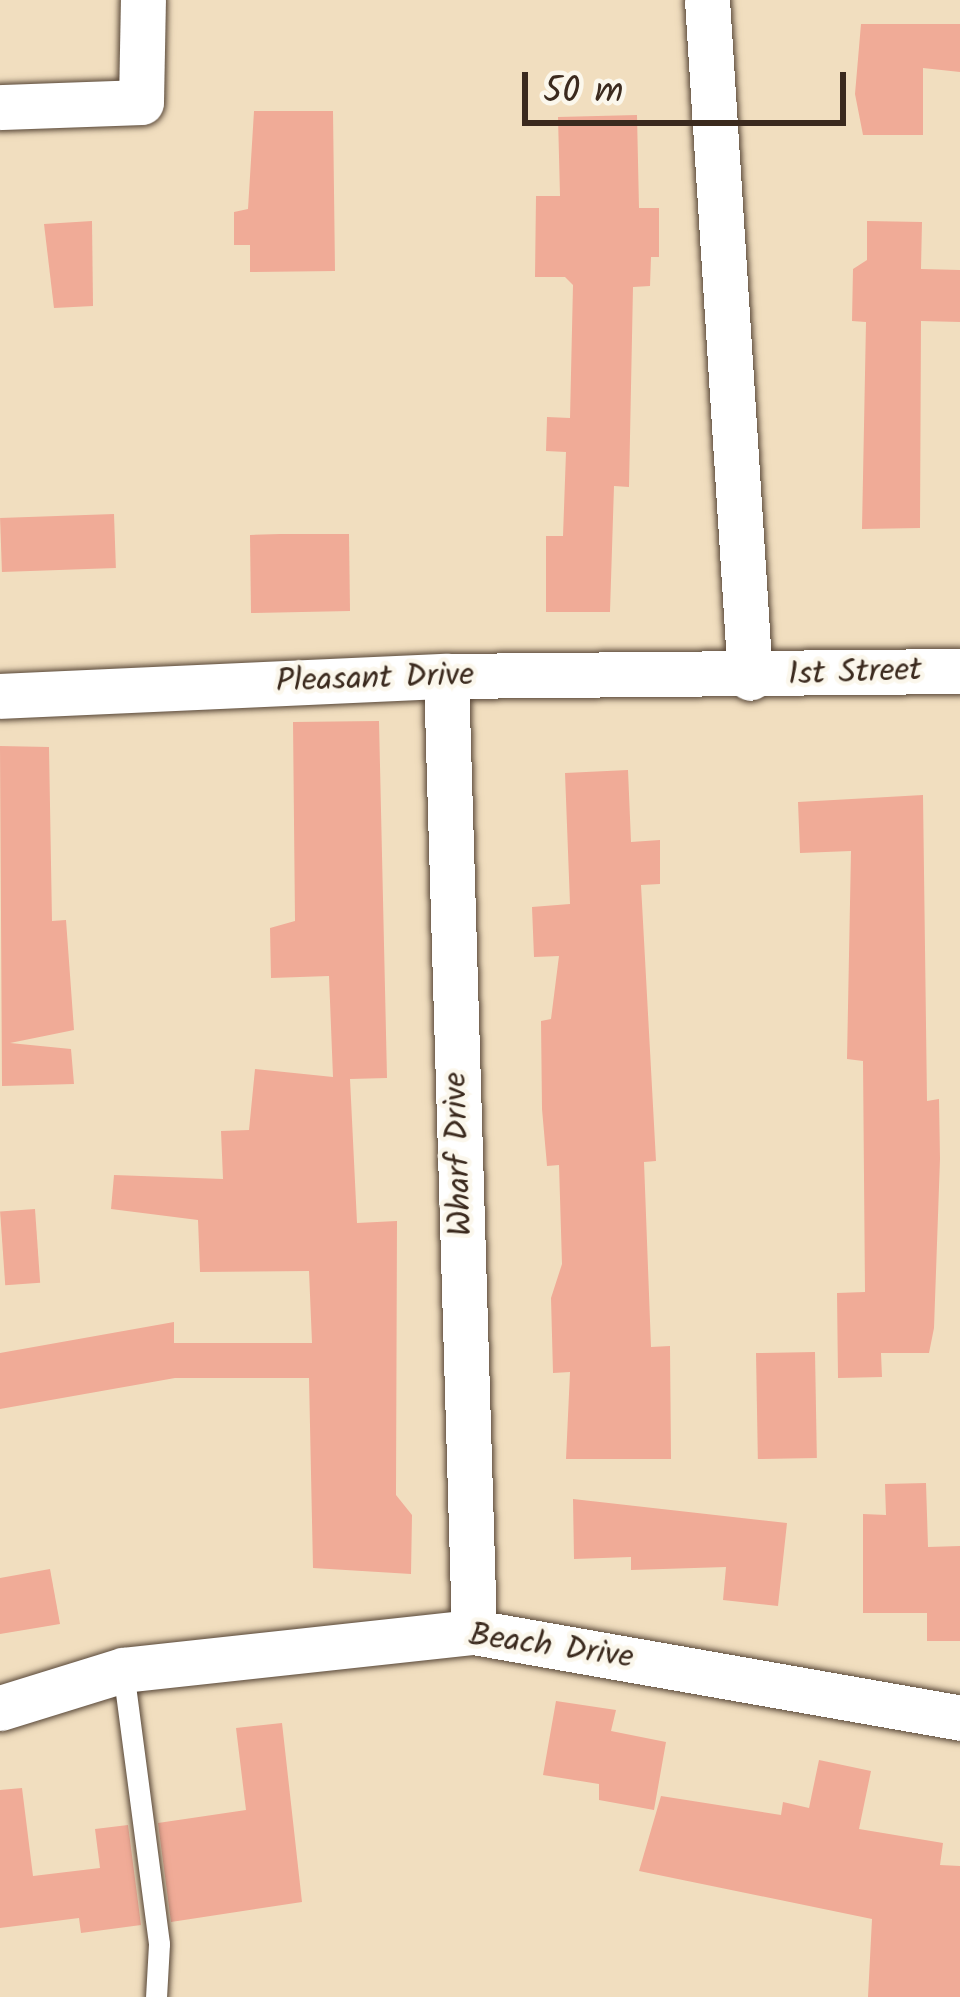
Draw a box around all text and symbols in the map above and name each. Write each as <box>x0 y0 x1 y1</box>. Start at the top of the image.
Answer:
scale bar <box>528 48 852 122</box>
text: 50 m <box>543 64 623 121</box>
street label: 1st Street <box>787 652 923 696</box>
street label: Pleasant Drive <box>275 657 475 703</box>
street label: Wharf Drive <box>437 1071 483 1237</box>
street label: Beach Drive <box>466 1617 636 1679</box>

